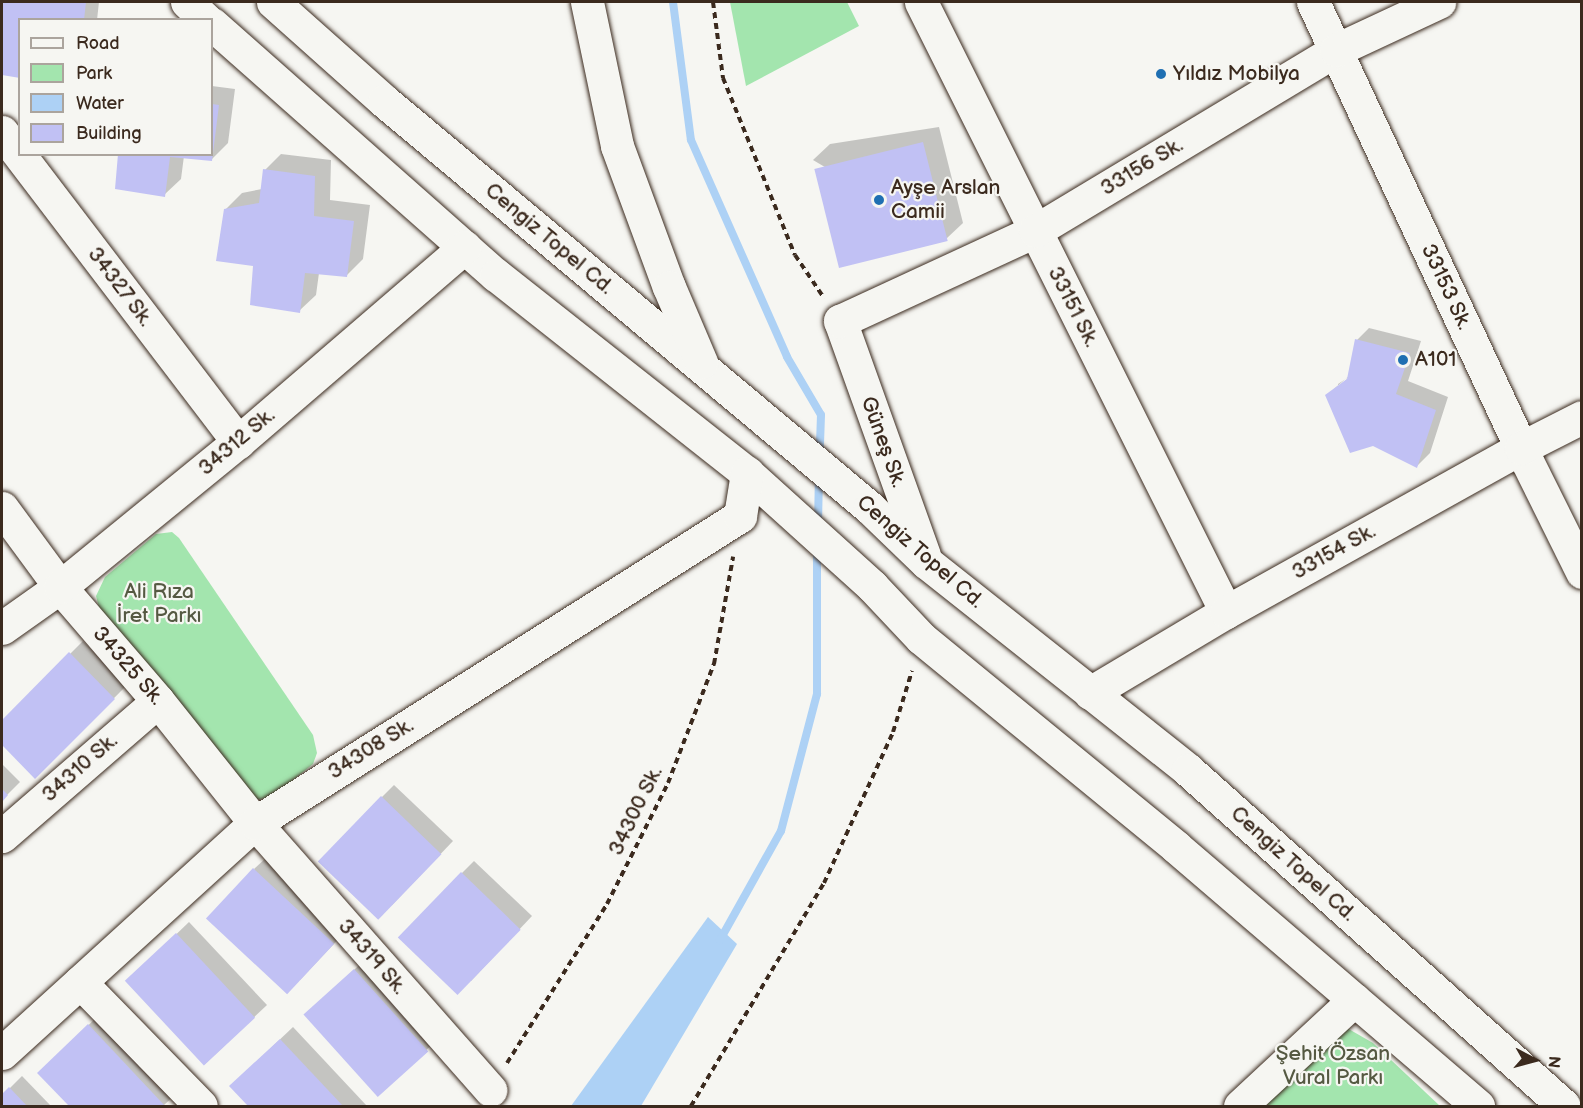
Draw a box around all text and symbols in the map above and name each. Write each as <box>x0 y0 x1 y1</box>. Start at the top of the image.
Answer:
legend <box>18 18 213 156</box>
text: Road <box>76 33 120 54</box>
place label: Yıldız Mobilya <box>1173 61 1300 87</box>
text: Park <box>76 63 112 84</box>
marker: Yıldız Mobilya <box>1154 67 1168 81</box>
text: Water <box>76 93 124 114</box>
text: Building <box>76 123 142 144</box>
street label: 33156 Sk. <box>1096 133 1188 201</box>
place label: Ayşe Arslan Camii <box>891 175 1000 225</box>
street label: Cengiz Topel Cd. <box>479 178 619 300</box>
marker: Ayşe Arslan Camii <box>872 193 886 207</box>
street label: 33153 Sk. <box>1415 240 1477 334</box>
street label: 34327 Sk. <box>81 242 159 332</box>
street label: 33151 Sk. <box>1042 262 1104 352</box>
place label: A101 <box>1415 347 1456 373</box>
marker: A101 <box>1396 353 1410 367</box>
street label: Güneş Sk. <box>855 393 911 491</box>
street label: 34312 Sk. <box>194 403 280 481</box>
street label: Cengiz Topel Cd. <box>851 490 989 614</box>
street label: 33154 Sk. <box>1288 519 1380 585</box>
park label: Ali Rıza İret Parkı <box>117 579 201 629</box>
street label: 34325 Sk. <box>87 621 169 711</box>
street label: 34308 Sk. <box>323 713 419 785</box>
street label: 34310 Sk. <box>37 728 123 808</box>
street label: 34300 Sk. <box>604 762 668 860</box>
street label: Cengiz Topel Cd. <box>1225 801 1361 927</box>
street label: 34319 Sk. <box>332 914 412 1000</box>
north arrow <box>1505 1030 1565 1090</box>
park label: Şehit Özsan Vural Parkı <box>1276 1041 1390 1091</box>
text: N <box>1543 1055 1563 1069</box>

